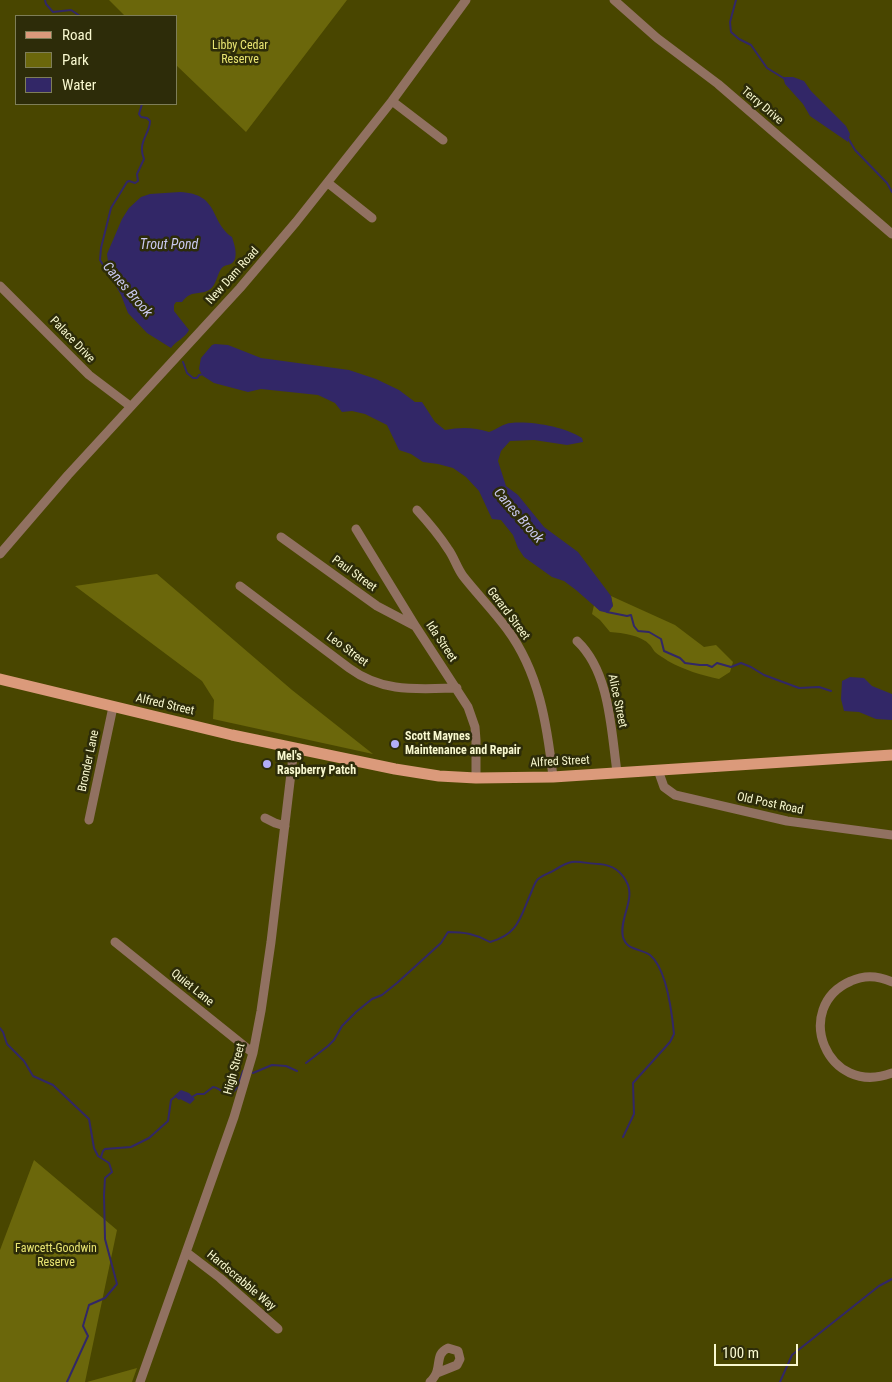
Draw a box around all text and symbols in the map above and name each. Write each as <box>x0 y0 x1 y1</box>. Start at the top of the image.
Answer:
legend <box>15 15 178 105</box>
text: Road <box>62 26 92 44</box>
park label: Libby Cedar Reserve <box>212 39 268 67</box>
text: Park <box>62 51 89 69</box>
text: Water <box>62 76 96 94</box>
street label: Terry Drive <box>738 84 786 128</box>
water label: Trout Pond <box>140 237 198 253</box>
street label: New Dam Road <box>204 244 262 308</box>
water label: Canes Brook <box>98 259 156 321</box>
street label: Palace Drive <box>46 314 98 366</box>
water label: Canes Brook <box>489 485 547 547</box>
street label: Paul Street <box>329 553 379 595</box>
street label: Gerard Street <box>484 585 532 643</box>
street label: Ida Street <box>422 619 460 665</box>
street label: Leo Street <box>323 630 371 670</box>
street label: Alice Street <box>604 673 630 729</box>
street label: Alfred Street <box>134 691 196 719</box>
street label: Bronder Lane <box>75 729 103 793</box>
place label: Scott Maynes Maintenance and Repair <box>405 730 521 758</box>
marker: Scott Maynes Maintenance and Repair <box>389 738 401 750</box>
place label: Mel's Raspberry Patch <box>277 750 356 778</box>
street label: Alfred Street <box>530 753 590 771</box>
marker: Mel's Raspberry Patch <box>261 758 273 770</box>
street label: Old Post Road <box>736 790 804 818</box>
street label: Quiet Lane <box>168 966 216 1010</box>
street label: High Street <box>221 1042 249 1096</box>
park label: Fawcett-Goodwin Reserve <box>15 1242 97 1270</box>
street label: Hardscrabble Way <box>204 1248 278 1314</box>
scale bar <box>717 1334 801 1366</box>
text: 100 m <box>722 1344 759 1362</box>

